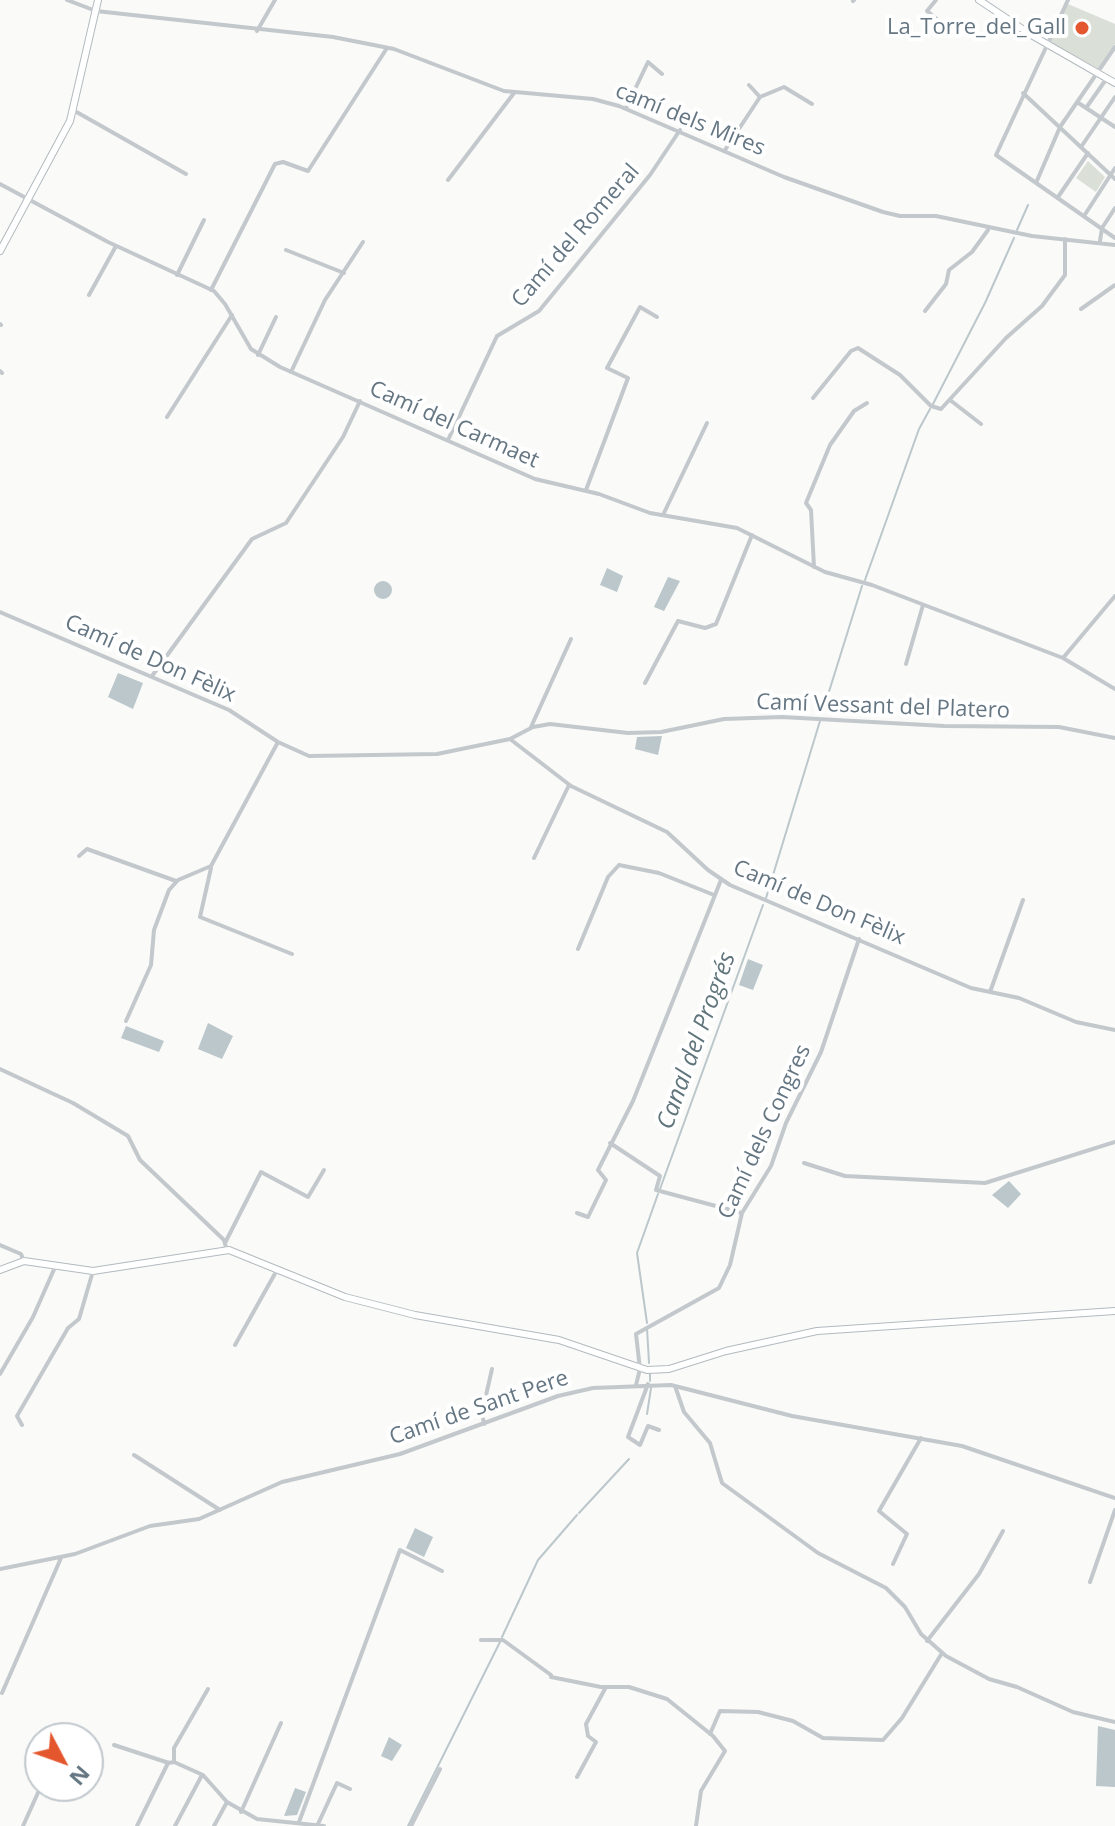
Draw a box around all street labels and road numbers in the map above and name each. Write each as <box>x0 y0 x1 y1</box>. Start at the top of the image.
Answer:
street label: camí dels Mires <box>611 78 769 162</box>
street label: Camí del Romeral <box>507 159 645 313</box>
street label: Camí del Carmaet <box>365 376 543 474</box>
street label: Camí de Don Fèlix <box>61 610 239 708</box>
street label: Camí Vessant del Platero <box>756 689 1010 725</box>
street label: Camí de Don Fèlix <box>729 855 909 951</box>
street label: Camí dels Congres <box>713 1040 817 1224</box>
street label: Camí de Sant Pere <box>386 1365 572 1451</box>

